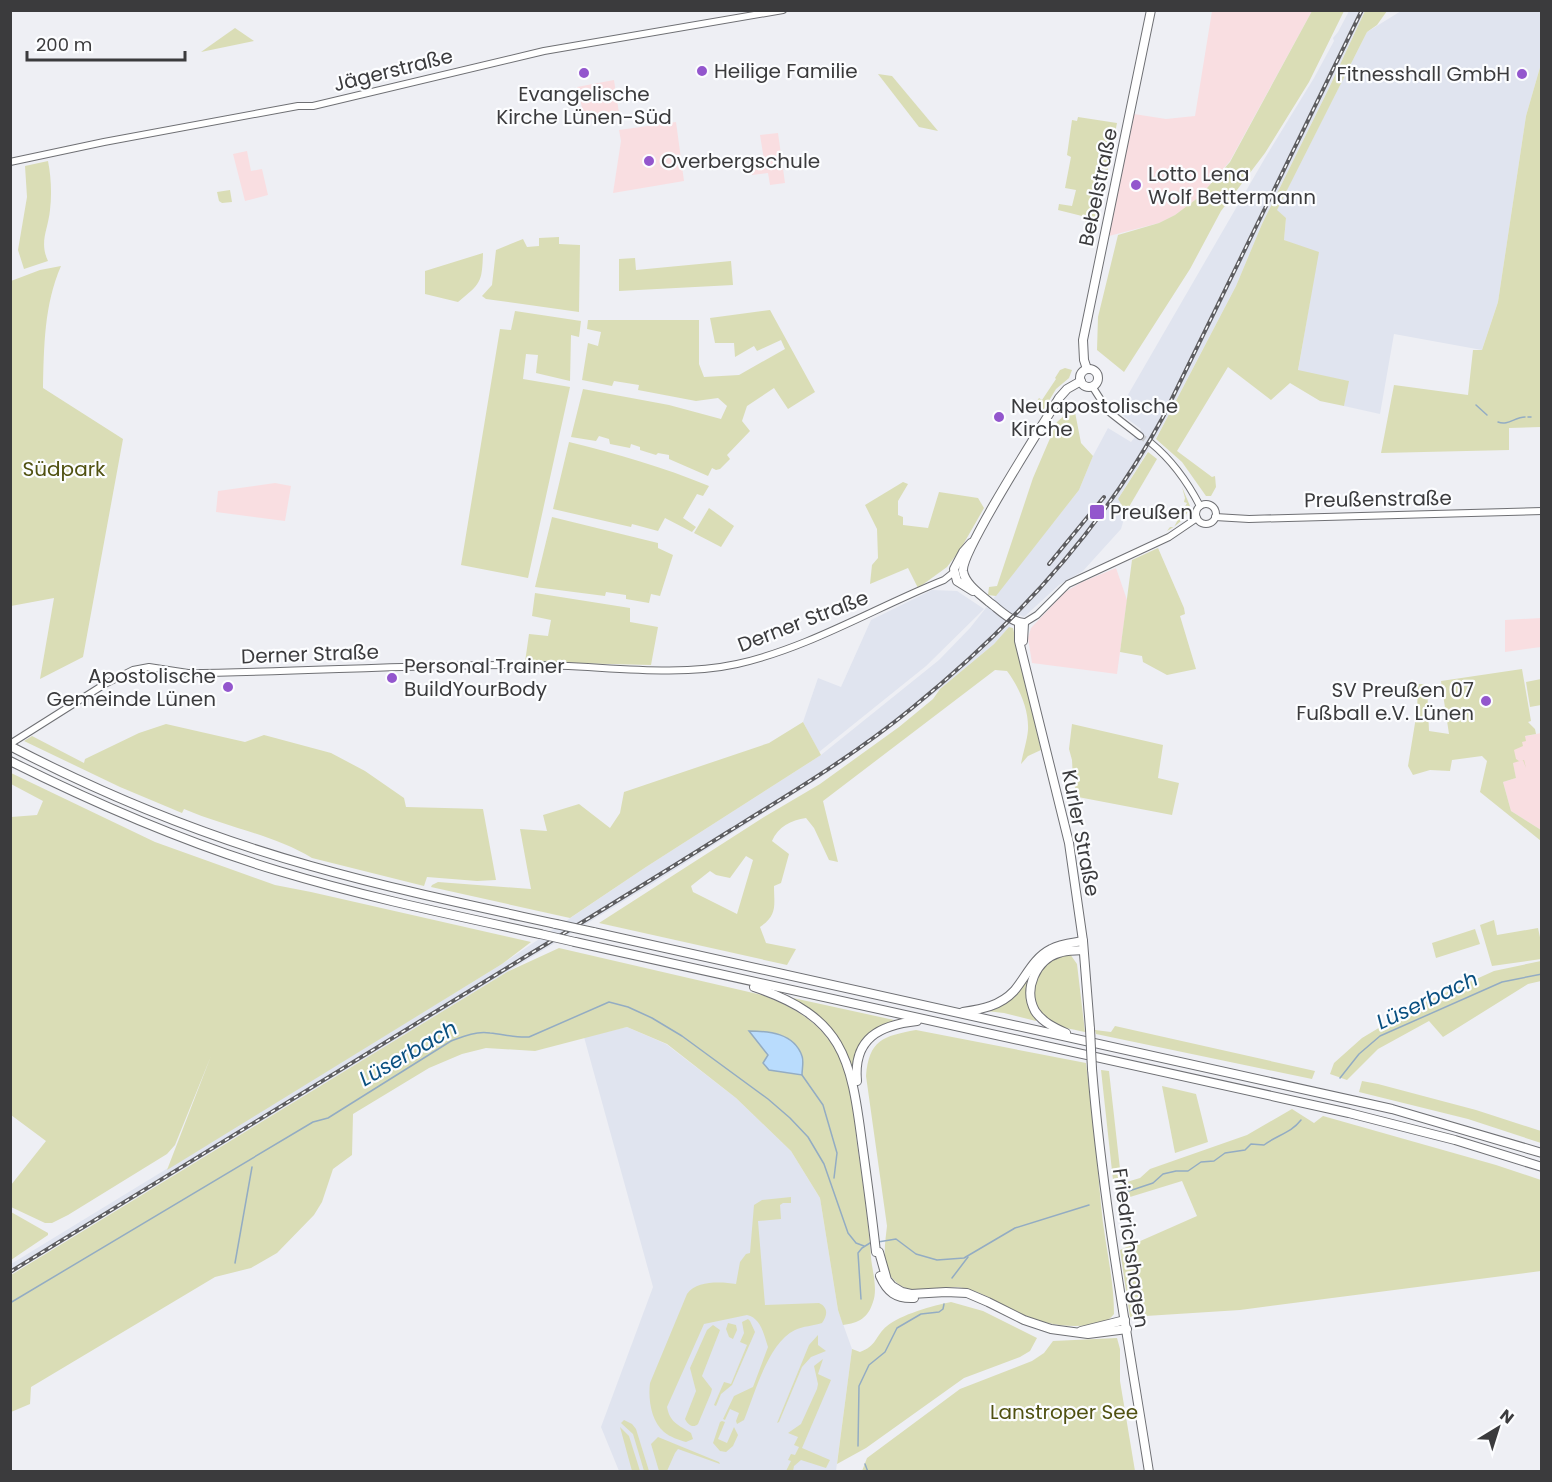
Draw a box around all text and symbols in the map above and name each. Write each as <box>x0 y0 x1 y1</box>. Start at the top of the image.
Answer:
scale bar <box>27 24 184 62</box>
text: 200 m <box>36 32 92 57</box>
street label: Jägerstraße <box>330 42 456 98</box>
place label: Heilige Familie <box>714 57 858 85</box>
place label: Fitnesshall GmbH <box>1337 60 1510 88</box>
marker: Heilige Familie <box>695 64 709 78</box>
marker: Evangelische Kirche Lünen-Süd <box>577 66 591 80</box>
marker: Fitnesshall GmbH <box>1515 67 1529 81</box>
place label: Evangelische Kirche Lünen-Süd <box>496 80 672 131</box>
street label: Bebelstraße <box>1072 125 1124 249</box>
place label: Overbergschule <box>661 147 820 175</box>
marker: Overbergschule <box>642 154 656 168</box>
place label: Lotto Lena Wolf Bettermann <box>1148 160 1316 211</box>
marker: Lotto Lena Wolf Bettermann <box>1129 178 1143 192</box>
place label: Neuapostolische Kirche <box>1011 392 1178 443</box>
marker: Neuapostolische Kirche <box>992 410 1006 424</box>
park label: Südpark <box>23 455 106 483</box>
street label: Preußenstraße <box>1304 484 1452 514</box>
place label: Preußen <box>1110 498 1193 526</box>
marker: Preußen <box>1088 503 1106 521</box>
street label: Derner Straße <box>734 583 872 659</box>
street label: Derner Straße <box>241 638 379 670</box>
place label: Personal Trainer BuildYourBody <box>404 652 565 703</box>
place label: Apostolische Gemeinde Lünen <box>47 662 216 713</box>
marker: Personal Trainer BuildYourBody <box>385 671 399 685</box>
place label: SV Preußen 07 Fußball e.V. Lünen <box>1296 676 1474 727</box>
marker: Apostolische Gemeinde Lünen <box>221 680 235 694</box>
marker: SV Preußen 07 Fußball e.V. Lünen <box>1479 694 1493 708</box>
street label: Kurler Straße <box>1055 767 1107 899</box>
water label: Lüserbach <box>1372 964 1482 1036</box>
water label: Lüserbach <box>354 1013 462 1093</box>
street label: Friedrichshagen <box>1106 1166 1156 1330</box>
park label: Lanstroper See <box>990 1398 1138 1426</box>
north arrow <box>1468 1398 1528 1458</box>
text: N <box>1495 1404 1519 1429</box>

